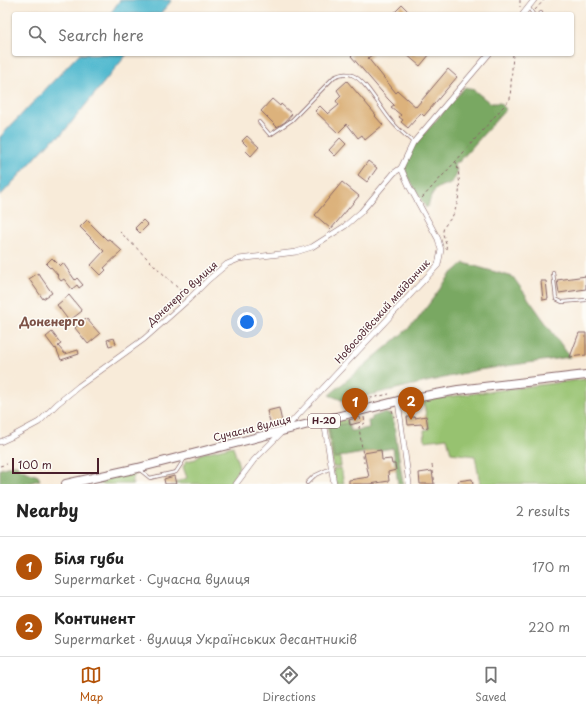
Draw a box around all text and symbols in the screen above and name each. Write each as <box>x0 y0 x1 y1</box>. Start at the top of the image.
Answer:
search box <box>12 12 574 56</box>
icon: search <box>26 23 48 45</box>
text: Search here <box>58 23 144 46</box>
street label: Новосодівський майданчик <box>331 255 433 366</box>
street label: Доненерго вулиця <box>142 257 220 329</box>
district label: Доненерго <box>18 312 85 330</box>
your location <box>237 312 257 332</box>
pin: 2 <box>398 387 424 420</box>
pin: 1 <box>342 388 368 421</box>
street label: Сучасна вулиця <box>211 411 293 445</box>
road number: Н-20 <box>308 414 340 428</box>
scale bar <box>12 456 99 475</box>
text: 100 m <box>18 456 52 473</box>
text: Nearby <box>16 497 78 523</box>
text: 2 results <box>516 501 570 520</box>
text: Біля губи <box>54 546 124 569</box>
text: 1 <box>26 557 32 576</box>
text: 170 m <box>532 557 570 576</box>
text: Supermarket · Сучасна вулиця <box>54 569 250 588</box>
text: Континент <box>54 606 135 629</box>
text: 2 <box>24 617 34 636</box>
text: 220 m <box>528 617 570 636</box>
text: Supermarket · вулиця Українських десантників <box>54 629 357 648</box>
tab: Map <box>80 664 103 705</box>
tab: Directions <box>262 664 316 705</box>
tab: Saved <box>475 664 506 705</box>

